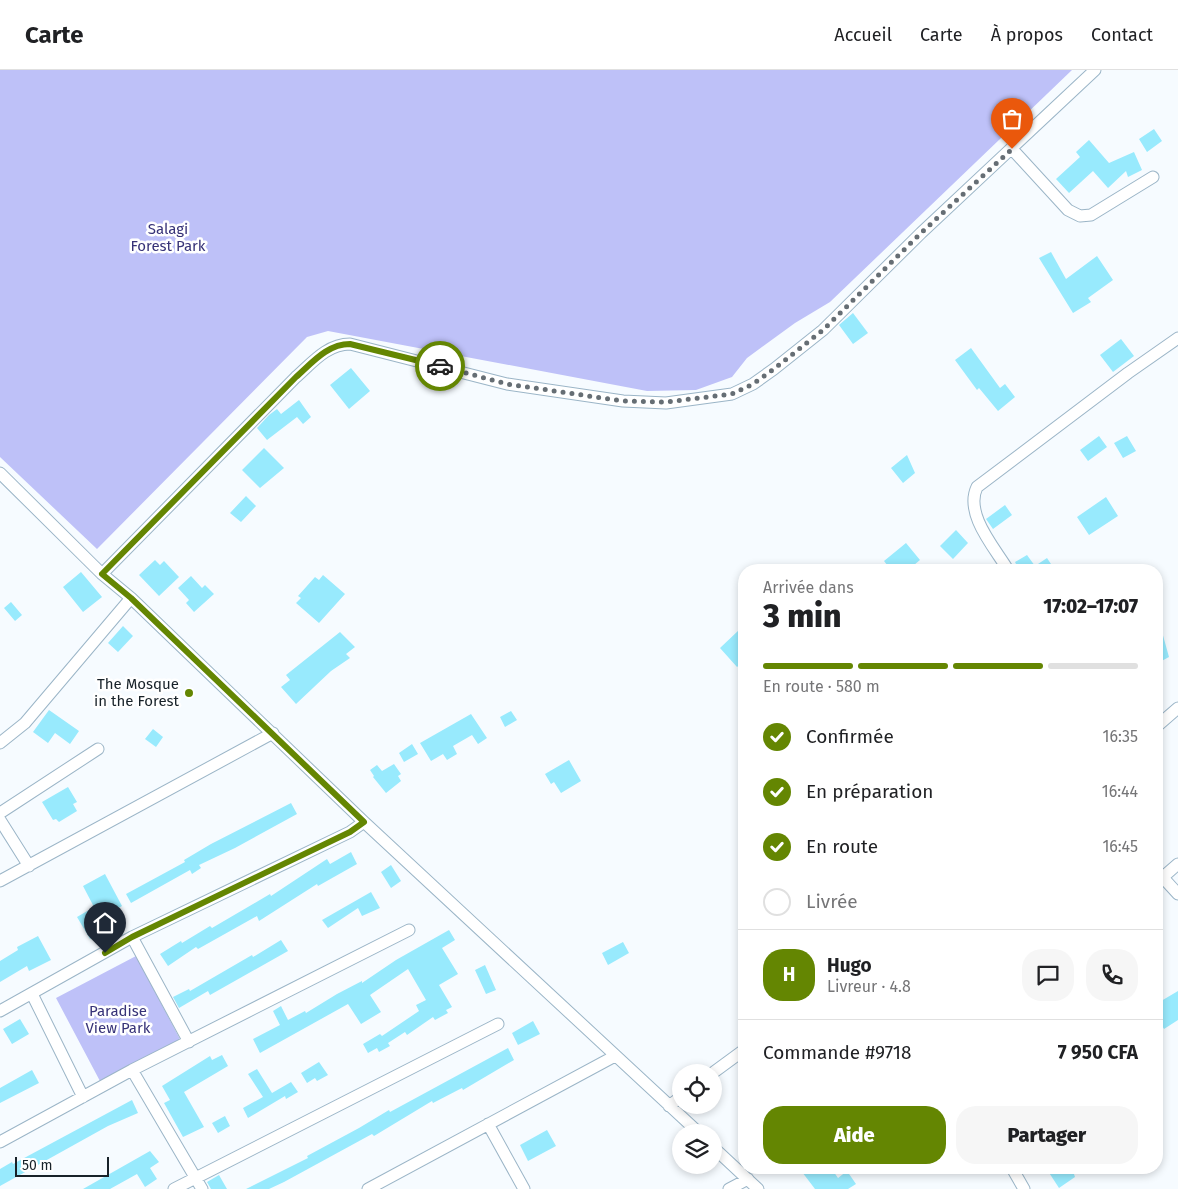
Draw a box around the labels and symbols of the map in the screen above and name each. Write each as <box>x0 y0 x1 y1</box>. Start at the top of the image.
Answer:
pin <box>991 98 1033 149</box>
park label: Salagi Forest Park <box>130 220 206 255</box>
courier <box>415 341 465 391</box>
place label: The Mosque in the Forest <box>94 675 180 710</box>
marker: The Mosque in the Forest <box>183 687 195 699</box>
pin <box>84 902 126 953</box>
park label: Paradise View Park <box>86 1002 151 1037</box>
scale bar <box>15 1154 109 1177</box>

